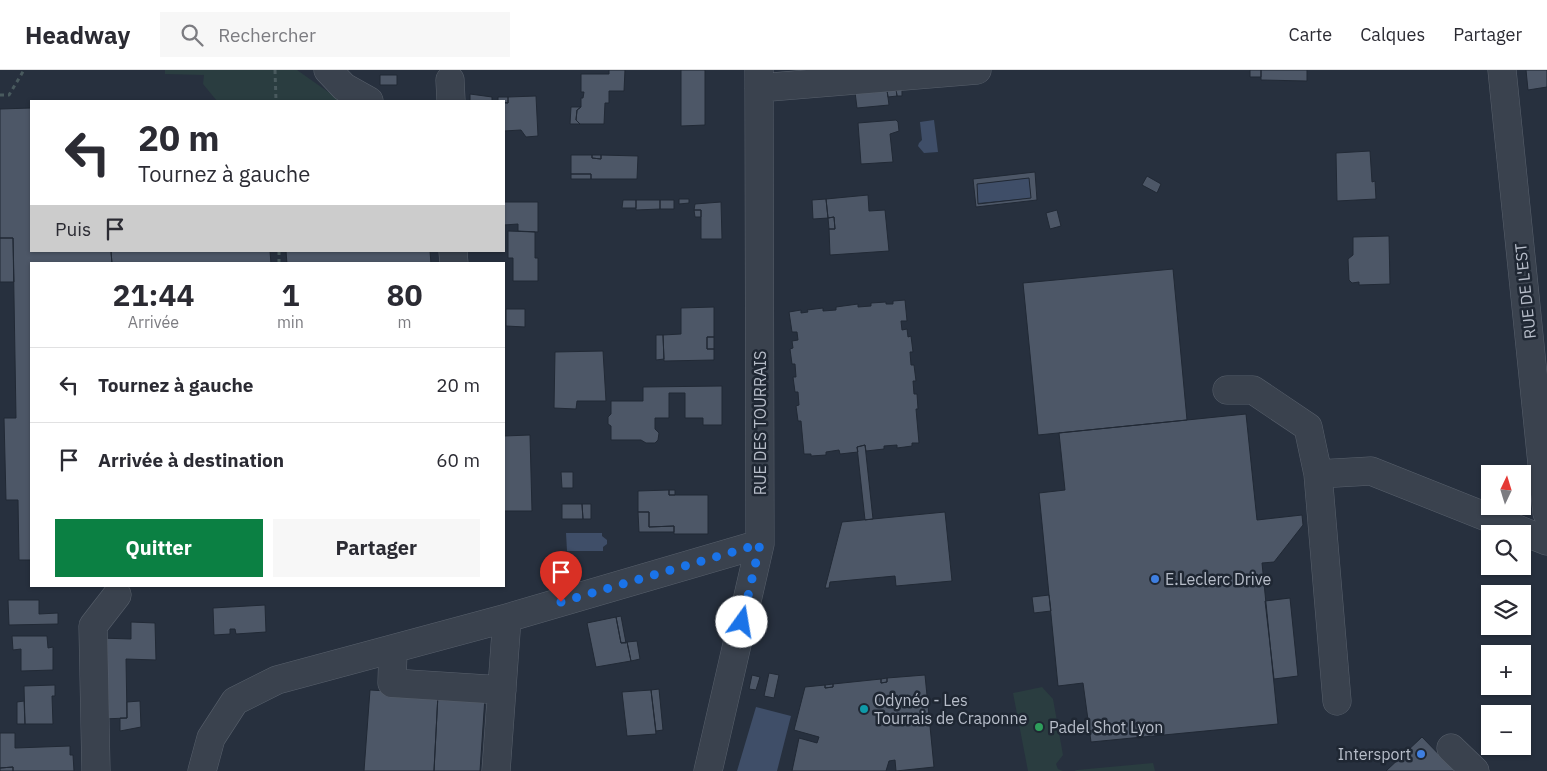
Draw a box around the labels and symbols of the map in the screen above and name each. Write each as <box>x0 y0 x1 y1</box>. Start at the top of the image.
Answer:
street label: RUE DE L'EST <box>1510 242 1540 340</box>
street label: RUE DES TOURRAIS <box>750 351 770 495</box>
north arrow <box>1481 465 1531 515</box>
pin <box>540 551 582 602</box>
place label: E.Leclerc Drive <box>1165 569 1271 589</box>
marker: E.Leclerc Drive <box>1149 573 1161 585</box>
position arrow <box>715 595 767 647</box>
place label: Odynéo - Les Tourrais de Craponne <box>874 690 1027 728</box>
marker: Odynéo - Les Tourrais de Craponne <box>858 703 870 715</box>
place label: Padel Shot Lyon <box>1049 717 1163 737</box>
marker: Padel Shot Lyon <box>1033 721 1045 733</box>
place label: Intersport <box>1338 744 1411 764</box>
marker: Intersport <box>1415 748 1427 760</box>

